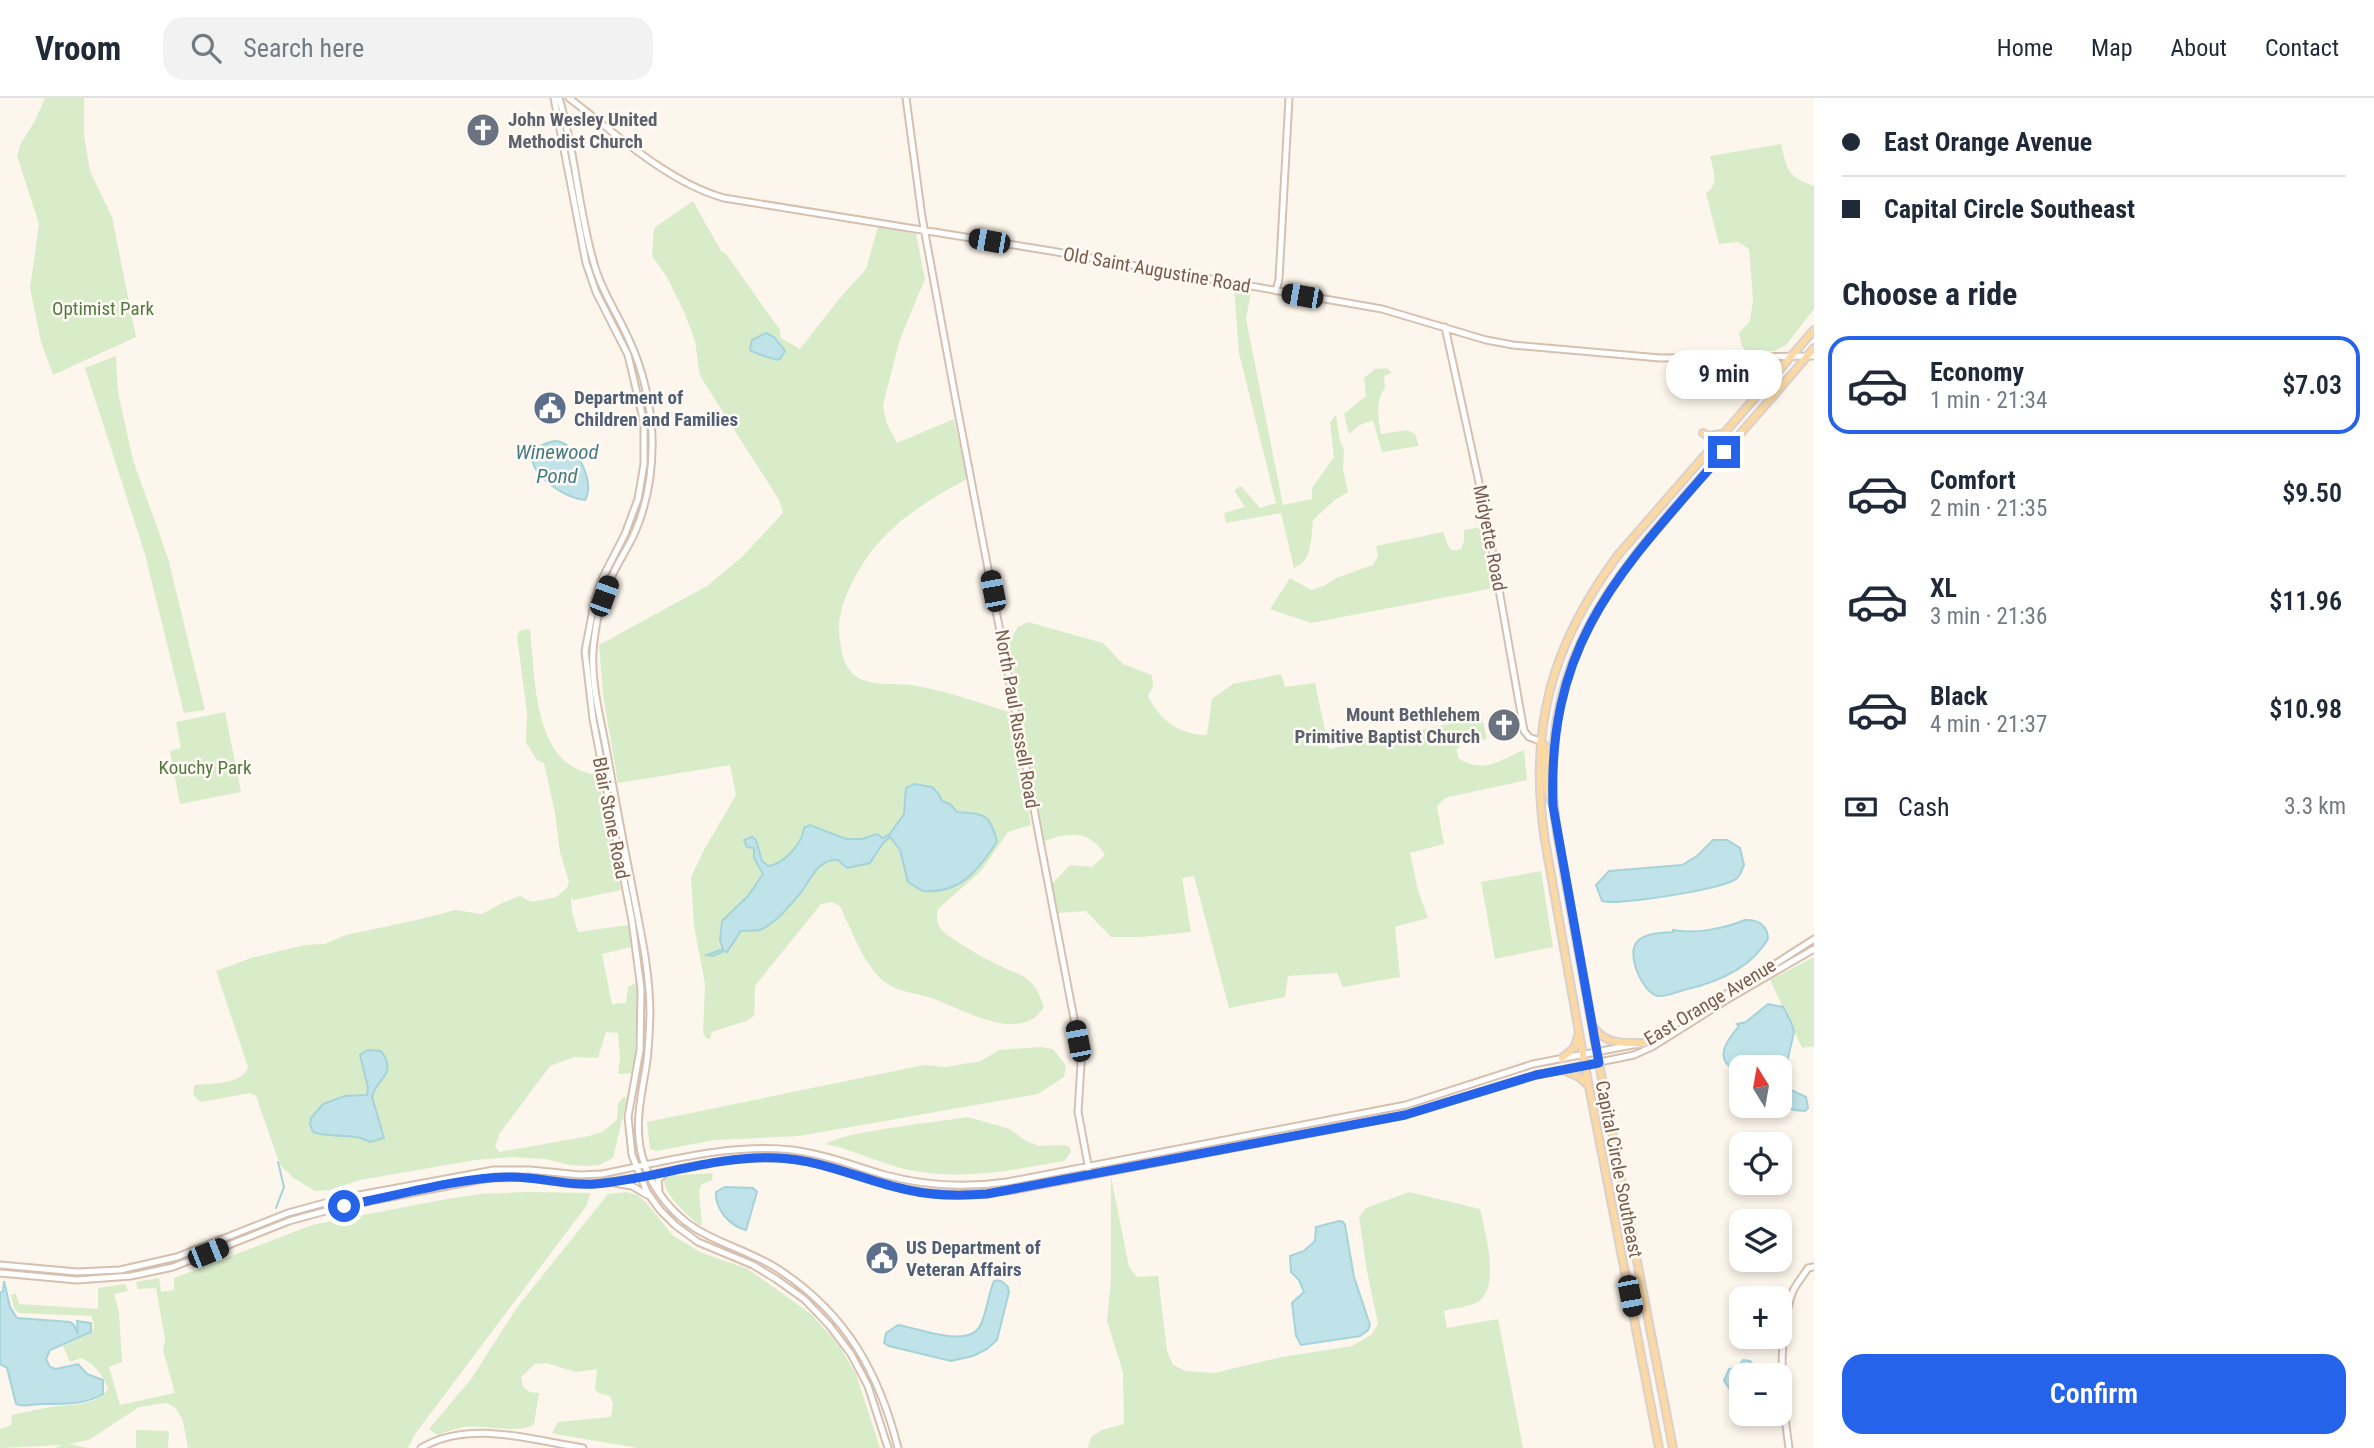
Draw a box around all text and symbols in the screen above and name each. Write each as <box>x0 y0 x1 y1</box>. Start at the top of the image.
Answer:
search box <box>163 17 653 80</box>
text: Vroom <box>35 29 121 68</box>
icon: search <box>187 29 225 67</box>
text: Search here <box>243 33 364 63</box>
text: Home <box>1997 34 2053 62</box>
text: Map <box>2091 34 2133 62</box>
text: About <box>2171 34 2227 62</box>
text: Contact <box>2265 34 2339 62</box>
place label: John Wesley United Methodist Church <box>508 108 657 153</box>
church icon: John Wesley United Methodist Church <box>464 111 502 149</box>
text: East Orange Avenue <box>1884 127 2092 157</box>
text: Capital Circle Southeast <box>1884 194 2135 224</box>
car <box>967 227 1012 255</box>
street label: Old Saint Augustine Road <box>1061 242 1253 298</box>
text: Choose a ride <box>1842 275 2017 313</box>
car <box>1280 282 1325 310</box>
park label: Optimist Park <box>52 297 154 320</box>
callout: 9 min <box>1666 350 1782 400</box>
icon: car <box>1846 354 1909 417</box>
text: Economy <box>1930 357 2024 387</box>
text: 9 min <box>1699 361 1749 388</box>
text: $7.03 <box>2282 370 2342 400</box>
place label: Department of Children and Families <box>574 386 738 431</box>
text: 1 min · 21:34 <box>1930 387 2047 414</box>
public building icon: Department of Children and Families <box>531 389 569 427</box>
route end <box>1708 436 1740 468</box>
water label: Winewood Pond <box>515 440 600 488</box>
icon: car <box>1846 462 1909 525</box>
text: Comfort <box>1930 465 2016 495</box>
text: $9.50 <box>2282 478 2342 508</box>
street label: Midyette Road <box>1468 483 1512 593</box>
text: 2 min · 21:35 <box>1930 495 2047 522</box>
car <box>979 568 1008 614</box>
icon: car <box>1846 570 1909 633</box>
car <box>587 573 622 619</box>
text: XL <box>1930 573 1957 603</box>
text: $11.96 <box>2269 586 2342 616</box>
text: 3 min · 21:36 <box>1930 603 2047 630</box>
street label: North Paul Russell Road <box>990 628 1044 810</box>
icon: car <box>1846 678 1909 741</box>
text: Black <box>1930 681 1988 711</box>
text: $10.98 <box>2269 694 2342 724</box>
place label: Mount Bethlehem Primitive Baptist Church <box>1295 703 1480 748</box>
church icon: Mount Bethlehem Primitive Baptist Church <box>1485 706 1523 744</box>
text: 4 min · 21:37 <box>1930 711 2047 738</box>
street label: Blair Stone Road <box>588 755 634 881</box>
park label: Kouchy Park <box>159 756 252 779</box>
icon: cash <box>1842 788 1880 826</box>
text: Cash <box>1898 792 1950 822</box>
text: 3.3 km <box>2284 793 2346 820</box>
street label: East Orange Avenue <box>1640 954 1780 1050</box>
car <box>1064 1018 1093 1064</box>
north arrow <box>1729 1055 1792 1118</box>
map controls <box>1729 1055 1792 1426</box>
street label: Capital Circle Southeast <box>1591 1079 1647 1259</box>
button: locate <box>1729 1132 1792 1195</box>
route start <box>328 1190 360 1222</box>
button: layers <box>1729 1209 1792 1272</box>
car <box>185 1235 232 1271</box>
place label: US Department of Veteran Affairs <box>906 1236 1041 1281</box>
public building icon: US Department of Veteran Affairs <box>863 1239 901 1277</box>
car <box>1616 1273 1645 1319</box>
button: + <box>1729 1286 1792 1349</box>
button: Confirm <box>1842 1354 2346 1434</box>
button: − <box>1729 1363 1792 1426</box>

